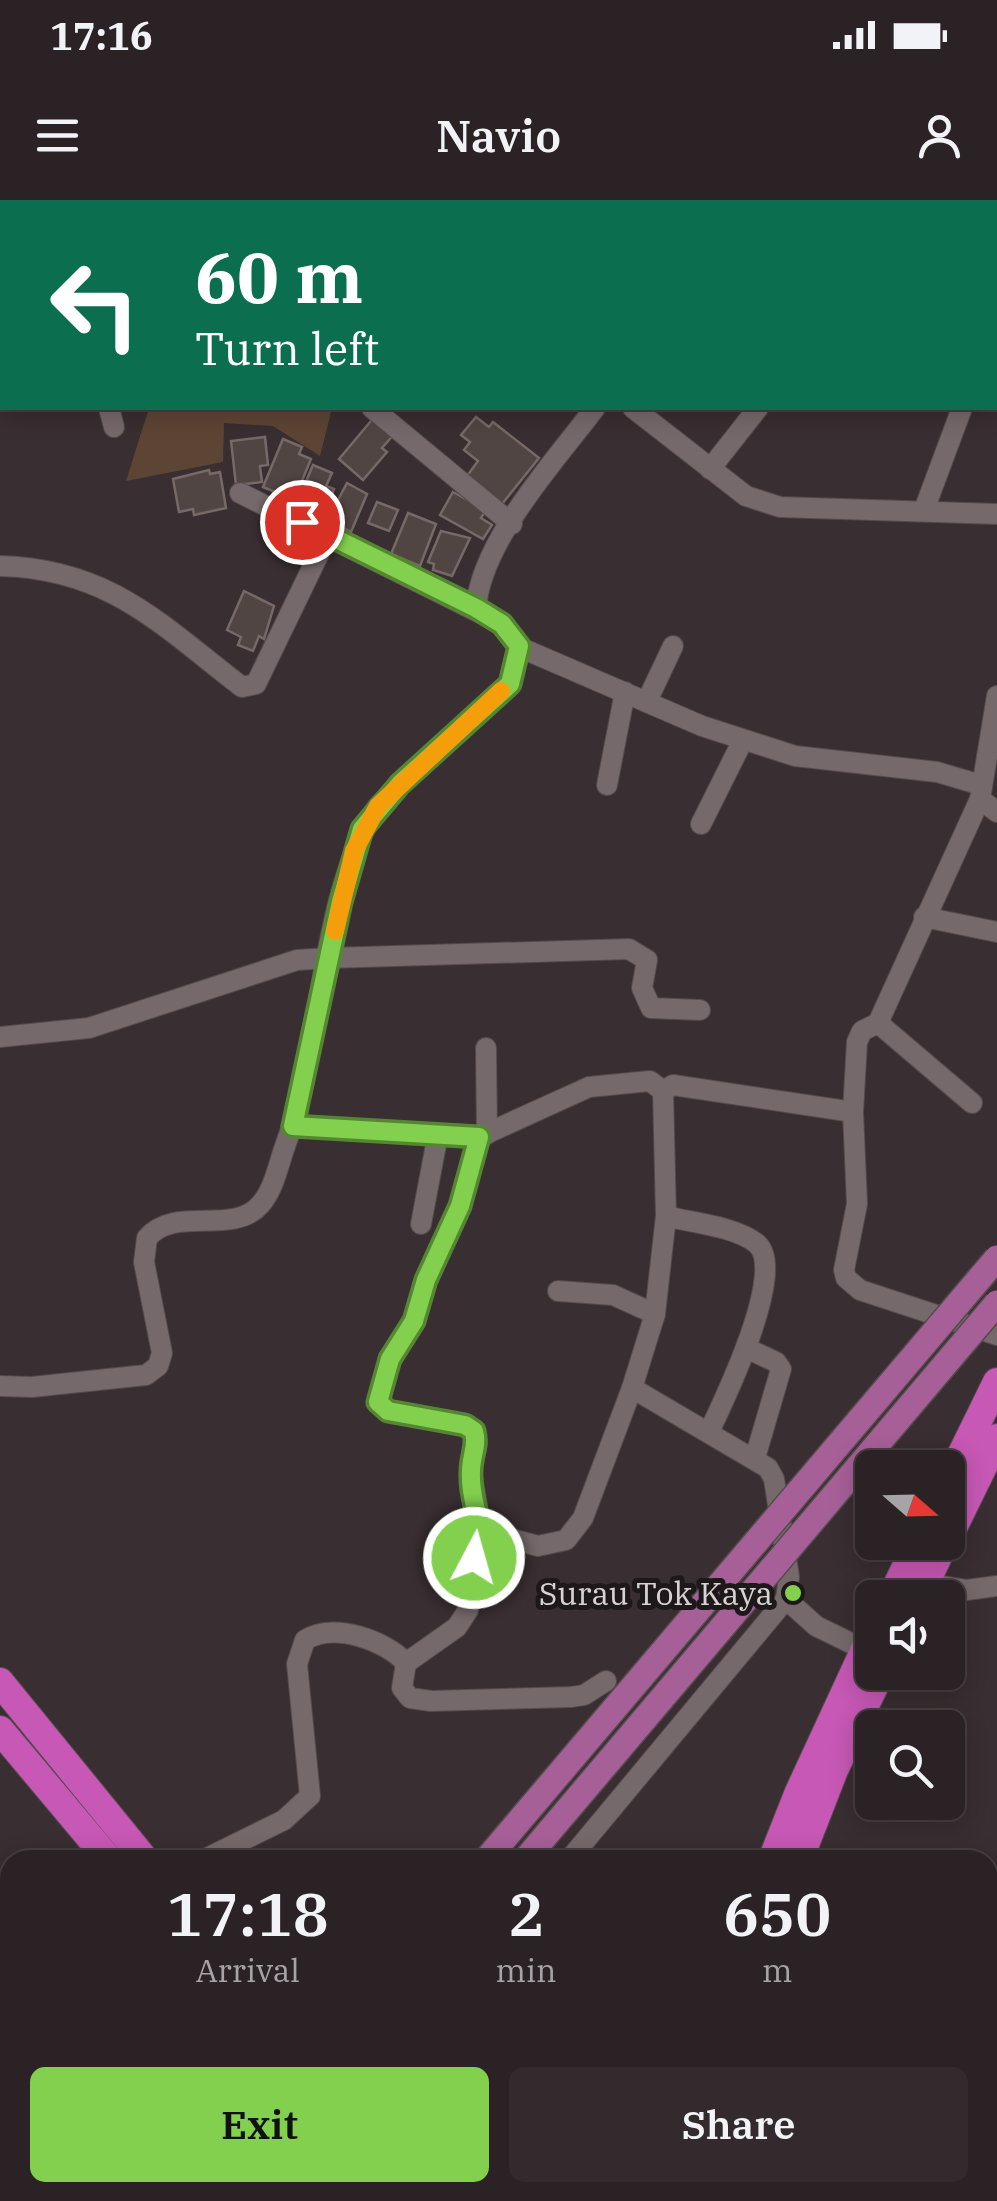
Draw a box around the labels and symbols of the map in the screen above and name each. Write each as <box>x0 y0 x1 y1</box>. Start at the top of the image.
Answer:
pin <box>260 480 345 565</box>
north arrow <box>855 1450 965 1560</box>
position arrow <box>422 1506 526 1610</box>
place label: Surau Tok Kaya <box>539 1572 773 1614</box>
marker: Surau Tok Kaya <box>782 1582 804 1604</box>

